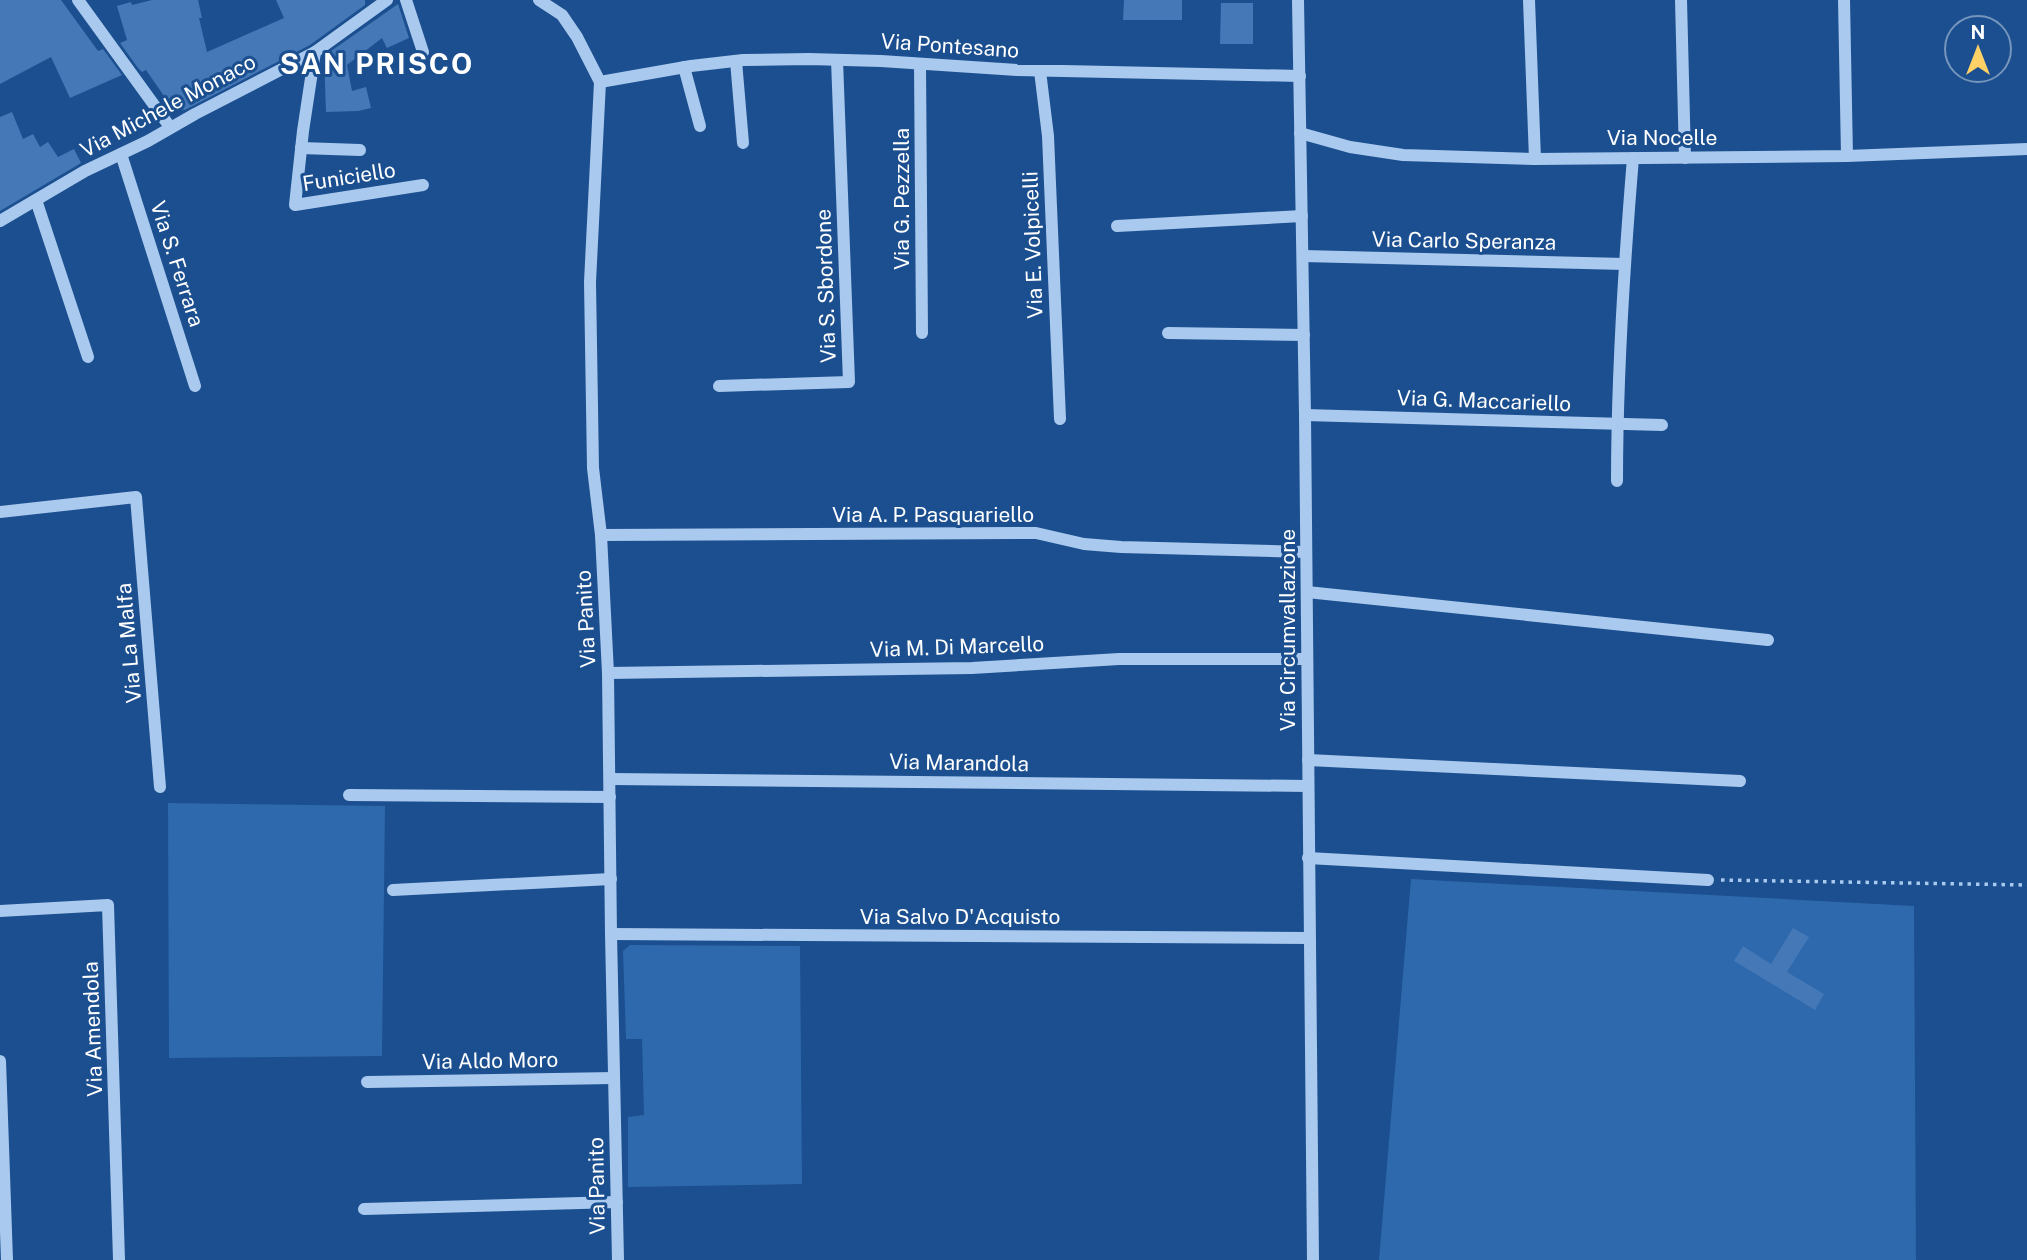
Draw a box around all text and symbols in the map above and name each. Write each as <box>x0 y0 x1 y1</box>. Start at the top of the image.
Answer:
north arrow <box>1943 14 2013 84</box>
text: N <box>1971 21 1985 43</box>
street label: Via Pontesano <box>880 28 1020 63</box>
district label: SAN PRISCO <box>280 47 474 80</box>
street label: Via Michele Monaco <box>76 49 260 162</box>
street label: Via Nocelle <box>1607 125 1717 150</box>
street label: Via G. Pezzella <box>889 128 914 270</box>
street label: Funiciello <box>301 157 397 196</box>
street label: Via E. Volpicelli <box>1017 171 1048 319</box>
street label: Via S. Ferrara <box>145 198 210 330</box>
street label: Via S. Sbordone <box>810 208 841 364</box>
street label: Via Carlo Speranza <box>1371 226 1557 255</box>
street label: Via G. Maccariello <box>1396 385 1572 416</box>
street label: Via A. P. Pasquariello <box>832 502 1034 527</box>
street label: Via Circumvallazione <box>1275 529 1300 731</box>
street label: Via Panito <box>570 569 601 669</box>
street label: Via La Malfa <box>111 582 146 704</box>
street label: Via M. Di Marcello <box>869 631 1045 662</box>
street label: Via Marandola <box>889 749 1029 776</box>
street label: Via Salvo D'Acquisto <box>860 904 1060 929</box>
street label: Via Amendola <box>78 961 107 1097</box>
street label: Via Aldo Moro <box>422 1047 558 1074</box>
street label: Via Panito <box>583 1137 610 1235</box>

